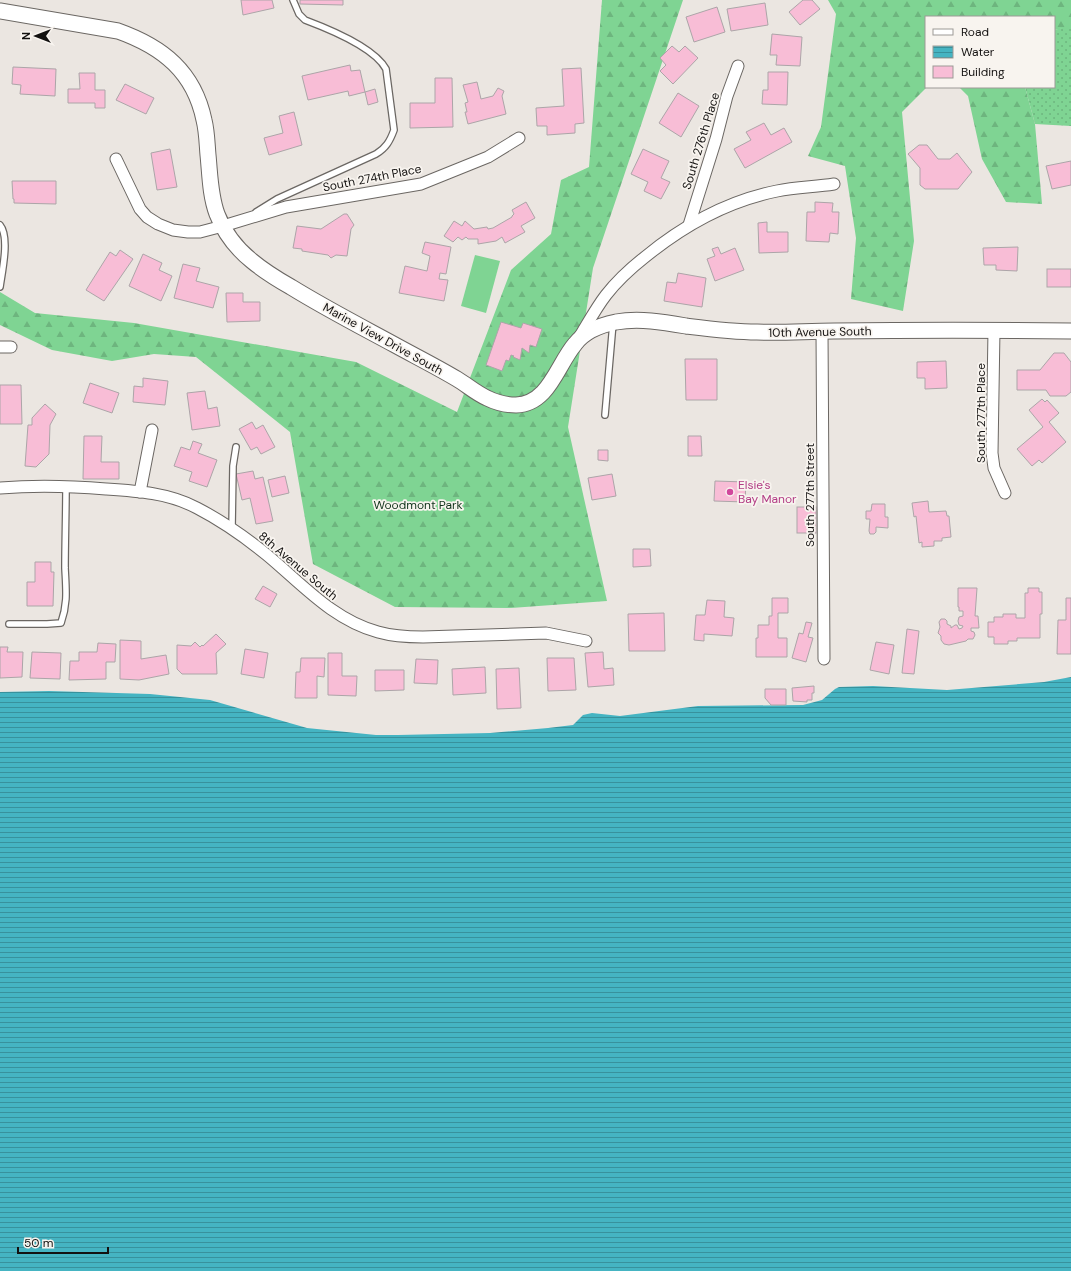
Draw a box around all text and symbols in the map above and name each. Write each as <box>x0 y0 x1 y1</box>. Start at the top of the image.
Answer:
north arrow <box>16 16 56 56</box>
legend <box>925 16 1055 88</box>
text: Road <box>961 24 989 40</box>
text: N <box>19 32 33 40</box>
text: Water <box>961 44 995 60</box>
text: Building <box>961 64 1005 80</box>
street label: South 276th Place <box>679 90 723 192</box>
street label: South 274th Place <box>321 161 423 195</box>
street label: Marine View Drive South <box>320 299 446 379</box>
street label: 10th Avenue South <box>768 323 872 341</box>
street label: South 277th Place <box>973 363 989 463</box>
street label: South 277th Street <box>802 443 818 547</box>
place label: Elsie's Bay Manor <box>738 477 797 507</box>
marker: Elsie's Bay Manor <box>725 487 735 497</box>
park label: Woodmont Park <box>373 497 463 513</box>
street label: 8th Avenue South <box>255 528 341 604</box>
scale bar <box>18 1229 108 1255</box>
text: 50 m <box>24 1235 53 1251</box>

